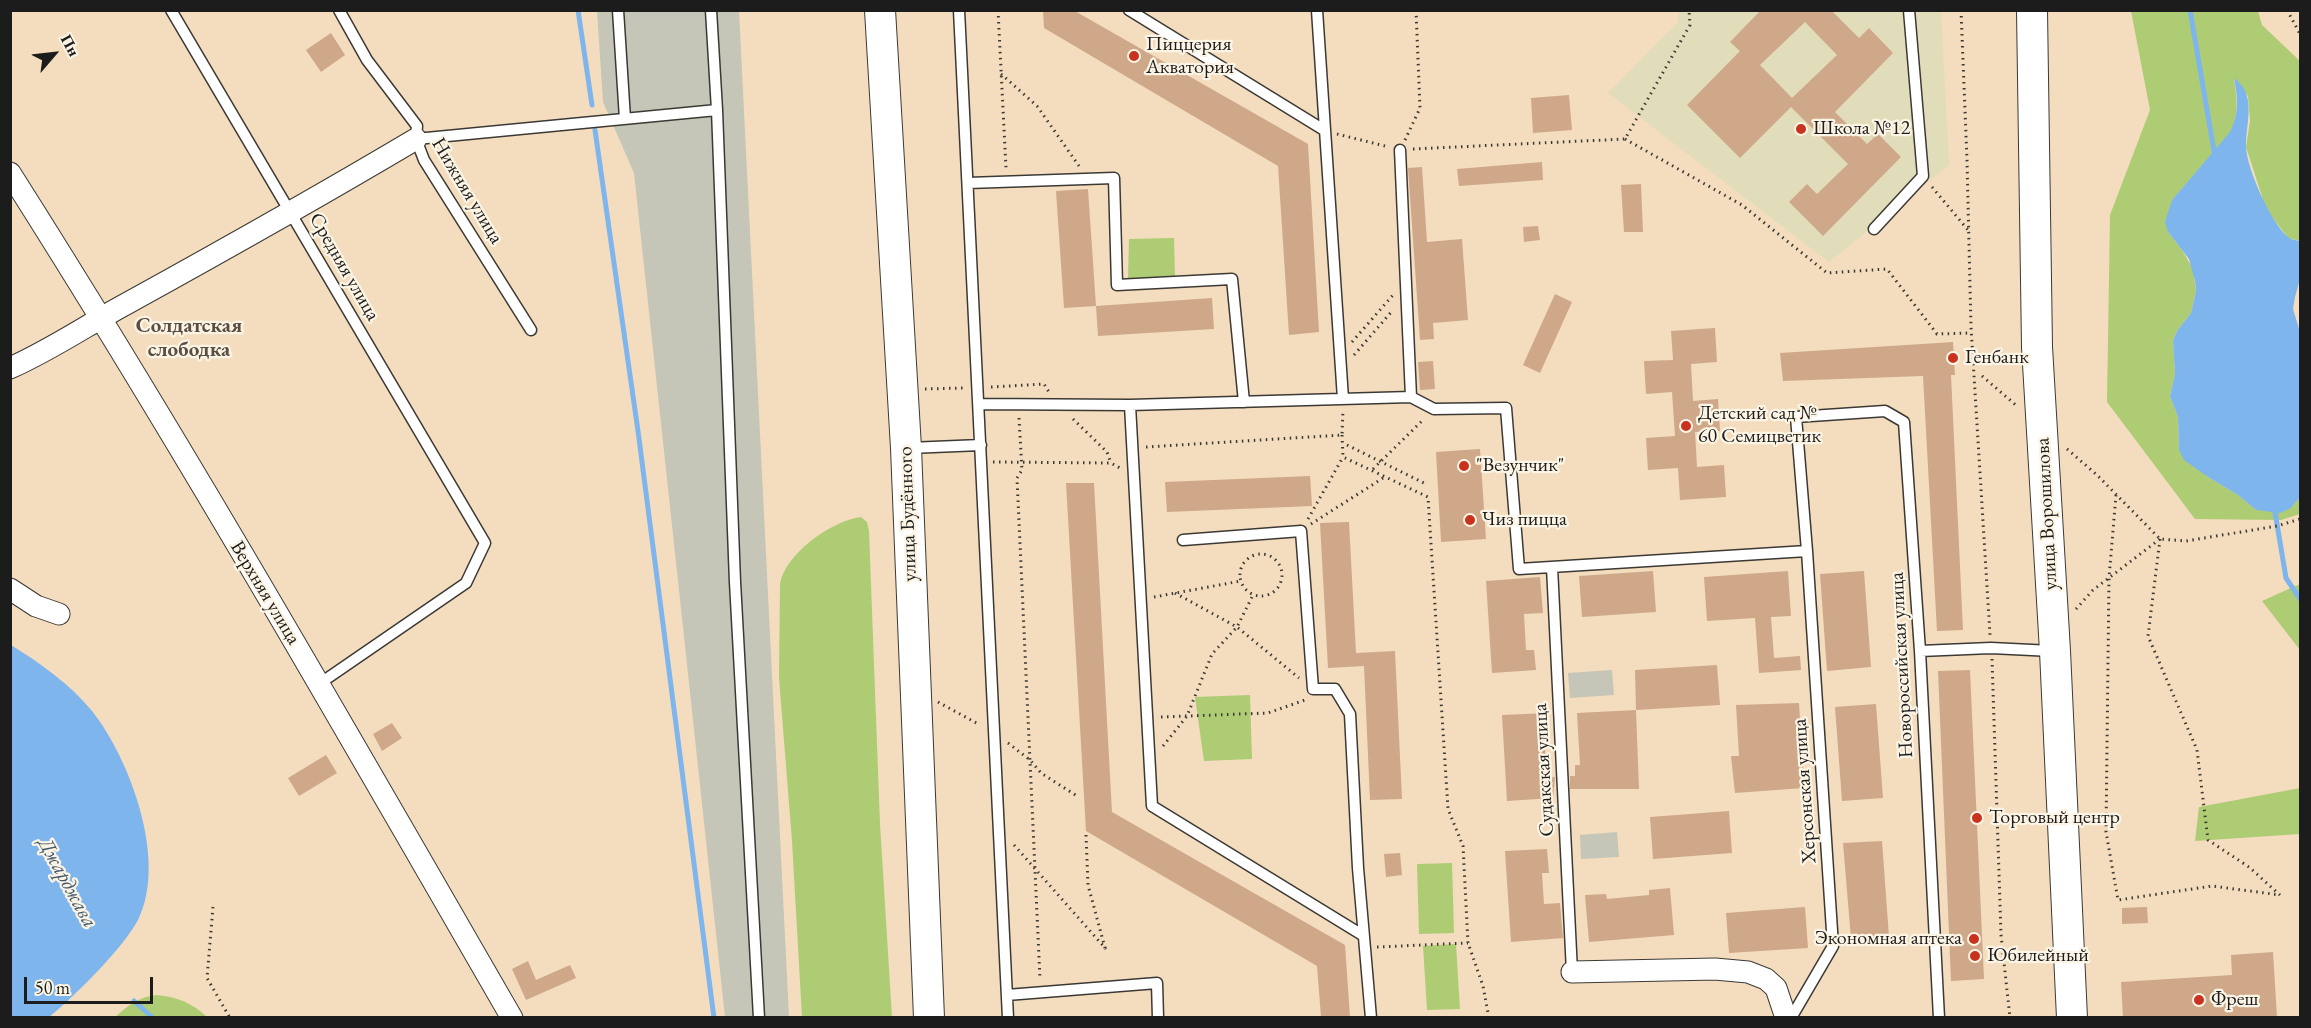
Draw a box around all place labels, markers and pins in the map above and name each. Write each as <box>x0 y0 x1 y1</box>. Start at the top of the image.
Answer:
place label: Пиццерия Акватория <box>1146 33 1234 80</box>
marker: Пиццерия Акватория <box>1127 49 1141 63</box>
place label: Школа №12 <box>1813 117 1910 141</box>
marker: Школа №12 <box>1794 122 1808 136</box>
place label: Генбанк <box>1965 346 2029 370</box>
marker: Генбанк <box>1946 351 1960 365</box>
place label: Детский сад № 60 Семицветик <box>1698 402 1821 449</box>
marker: Детский сад № 60 Семицветик <box>1679 419 1693 433</box>
place label: "Везунчик" <box>1476 454 1564 478</box>
marker: "Везунчик" <box>1457 459 1471 473</box>
place label: Чиз пицца <box>1482 508 1567 532</box>
marker: Чиз пицца <box>1463 513 1477 527</box>
place label: Торговый центр <box>1989 806 2120 830</box>
marker: Торговый центр <box>1970 811 1984 825</box>
place label: Экономная аптека <box>1815 927 1962 951</box>
marker: Экономная аптека <box>1967 932 1981 946</box>
place label: Юбилейный <box>1987 944 2089 968</box>
marker: Юбилейный <box>1968 949 1982 963</box>
place label: Фреш <box>2211 988 2258 1012</box>
marker: Фреш <box>2192 993 2206 1007</box>

